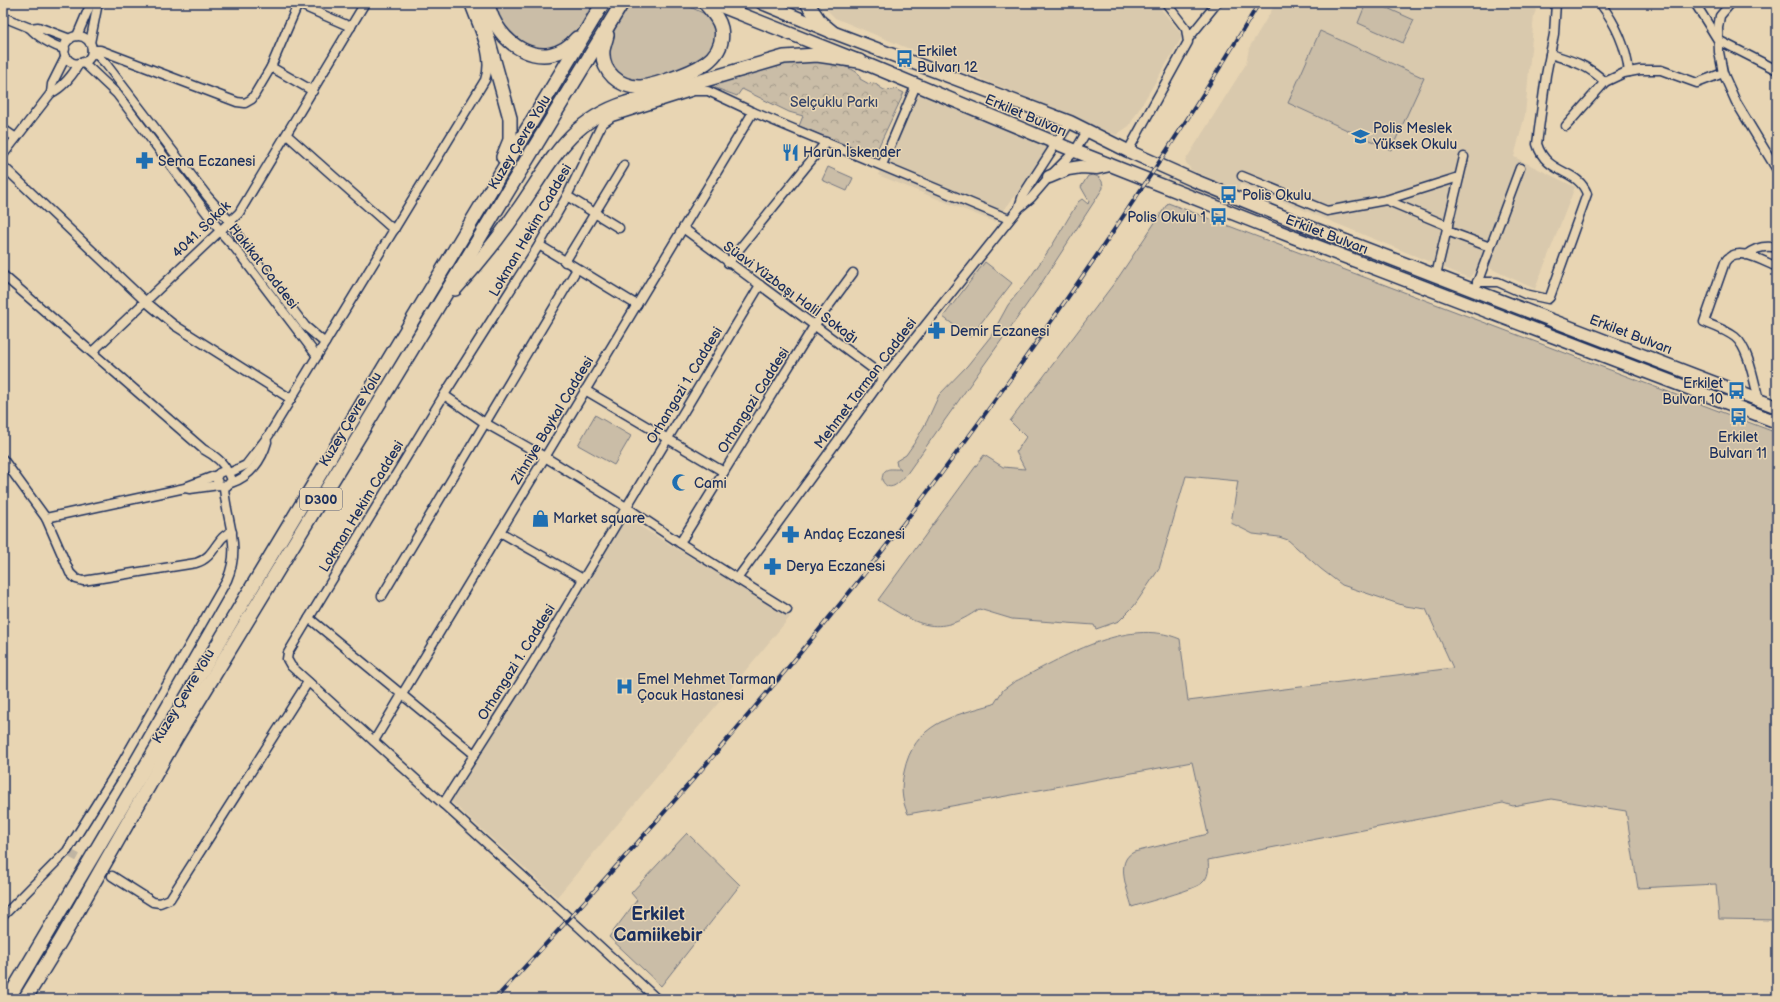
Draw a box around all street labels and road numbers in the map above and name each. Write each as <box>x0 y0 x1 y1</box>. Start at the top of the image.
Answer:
street label: Erkilet Bulvarı <box>982 91 1069 140</box>
street label: Kuzey Çevre Yolu <box>485 92 554 193</box>
street label: Lokman Hekim Caddesi <box>486 161 575 299</box>
street label: 4041. Sokak <box>169 197 234 261</box>
street label: Erkilet Bulvarı <box>1283 211 1371 258</box>
street label: Hakikat Caddesi <box>225 220 302 312</box>
street label: Süavi Yüzbaşı Halil Sokağı <box>720 238 861 347</box>
street label: Erkilet Bulvarı <box>1587 311 1675 358</box>
street label: Mehmet Tarman Caddesi <box>811 315 920 452</box>
street label: Orhangazi 1. Caddesi <box>643 324 726 447</box>
street label: Orhangazi Caddesi <box>714 344 793 456</box>
street label: Zihniye Baykal Caddesi <box>507 353 597 488</box>
street label: Kuzey Çevre Yolu <box>316 369 385 470</box>
street label: Lokman Hekim Caddesi <box>315 438 407 575</box>
road number: D300 <box>300 488 342 510</box>
street label: Orhangazi 1. Caddesi <box>474 601 559 723</box>
street label: Kuzey Çevre Yolu <box>149 646 218 747</box>

